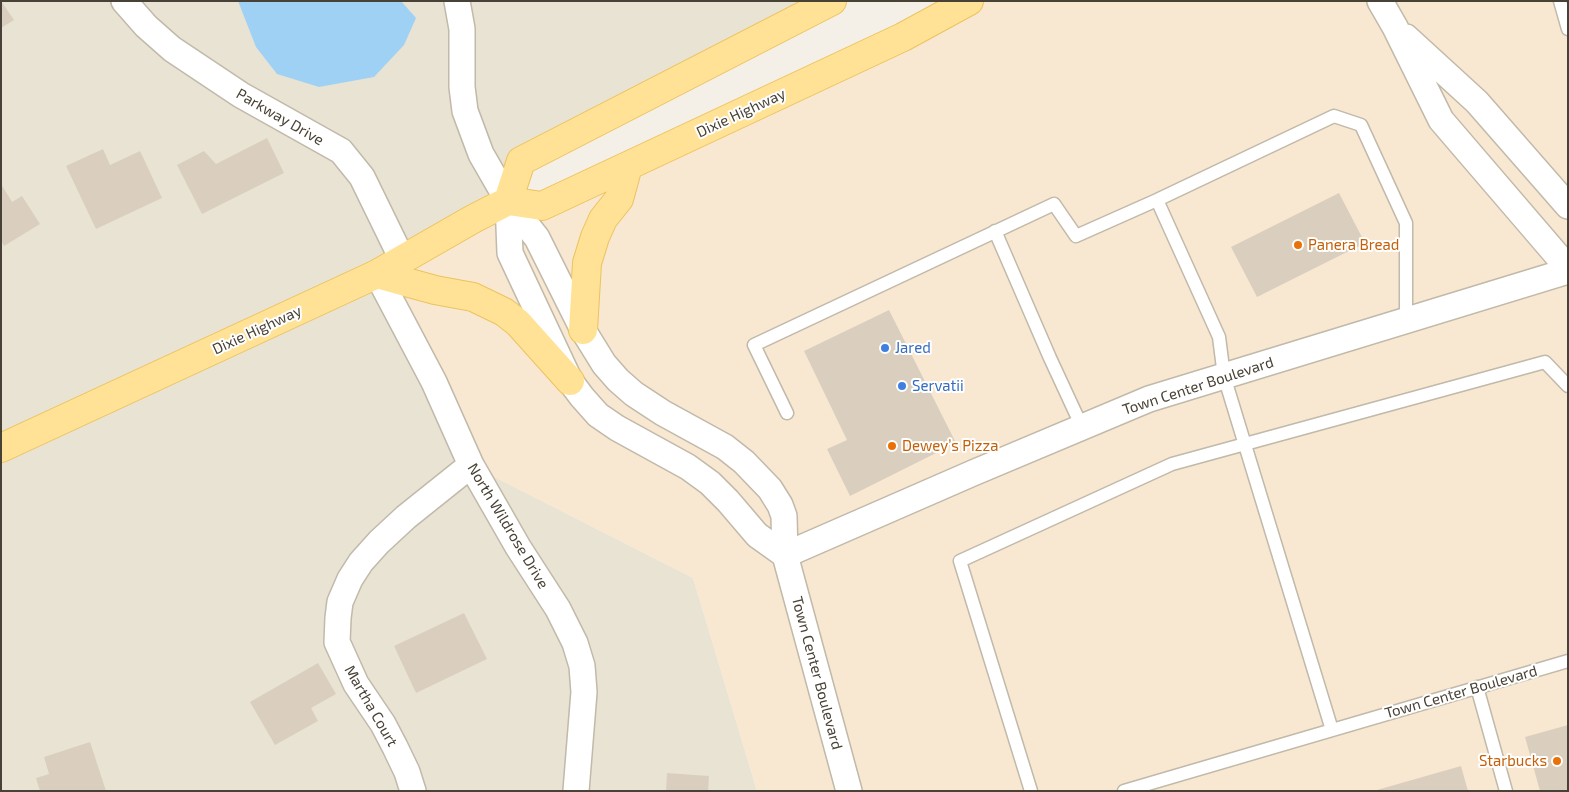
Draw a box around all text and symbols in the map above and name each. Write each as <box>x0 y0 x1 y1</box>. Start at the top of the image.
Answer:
street label: Parkway Drive <box>233 85 327 149</box>
street label: Dixie Highway <box>694 85 788 141</box>
place label: Panera Bread <box>1308 236 1399 254</box>
marker: Panera Bread <box>1292 239 1304 251</box>
street label: Dixie Highway <box>210 302 304 358</box>
place label: Jared <box>895 339 931 357</box>
marker: Jared <box>879 342 891 354</box>
street label: Town Center Boulevard <box>1120 353 1276 419</box>
place label: Servatii <box>912 377 964 395</box>
marker: Servatii <box>896 380 908 392</box>
place label: Dewey’s Pizza <box>902 437 998 455</box>
marker: Dewey’s Pizza <box>886 440 898 452</box>
street label: North Wildrose Drive <box>464 460 552 592</box>
street label: Town Center Boulevard <box>788 594 846 752</box>
street label: Martha Court <box>341 662 401 750</box>
street label: Town Center Boulevard <box>1383 662 1539 722</box>
place label: Starbucks <box>1479 752 1547 770</box>
marker: Starbucks <box>1551 755 1563 767</box>

